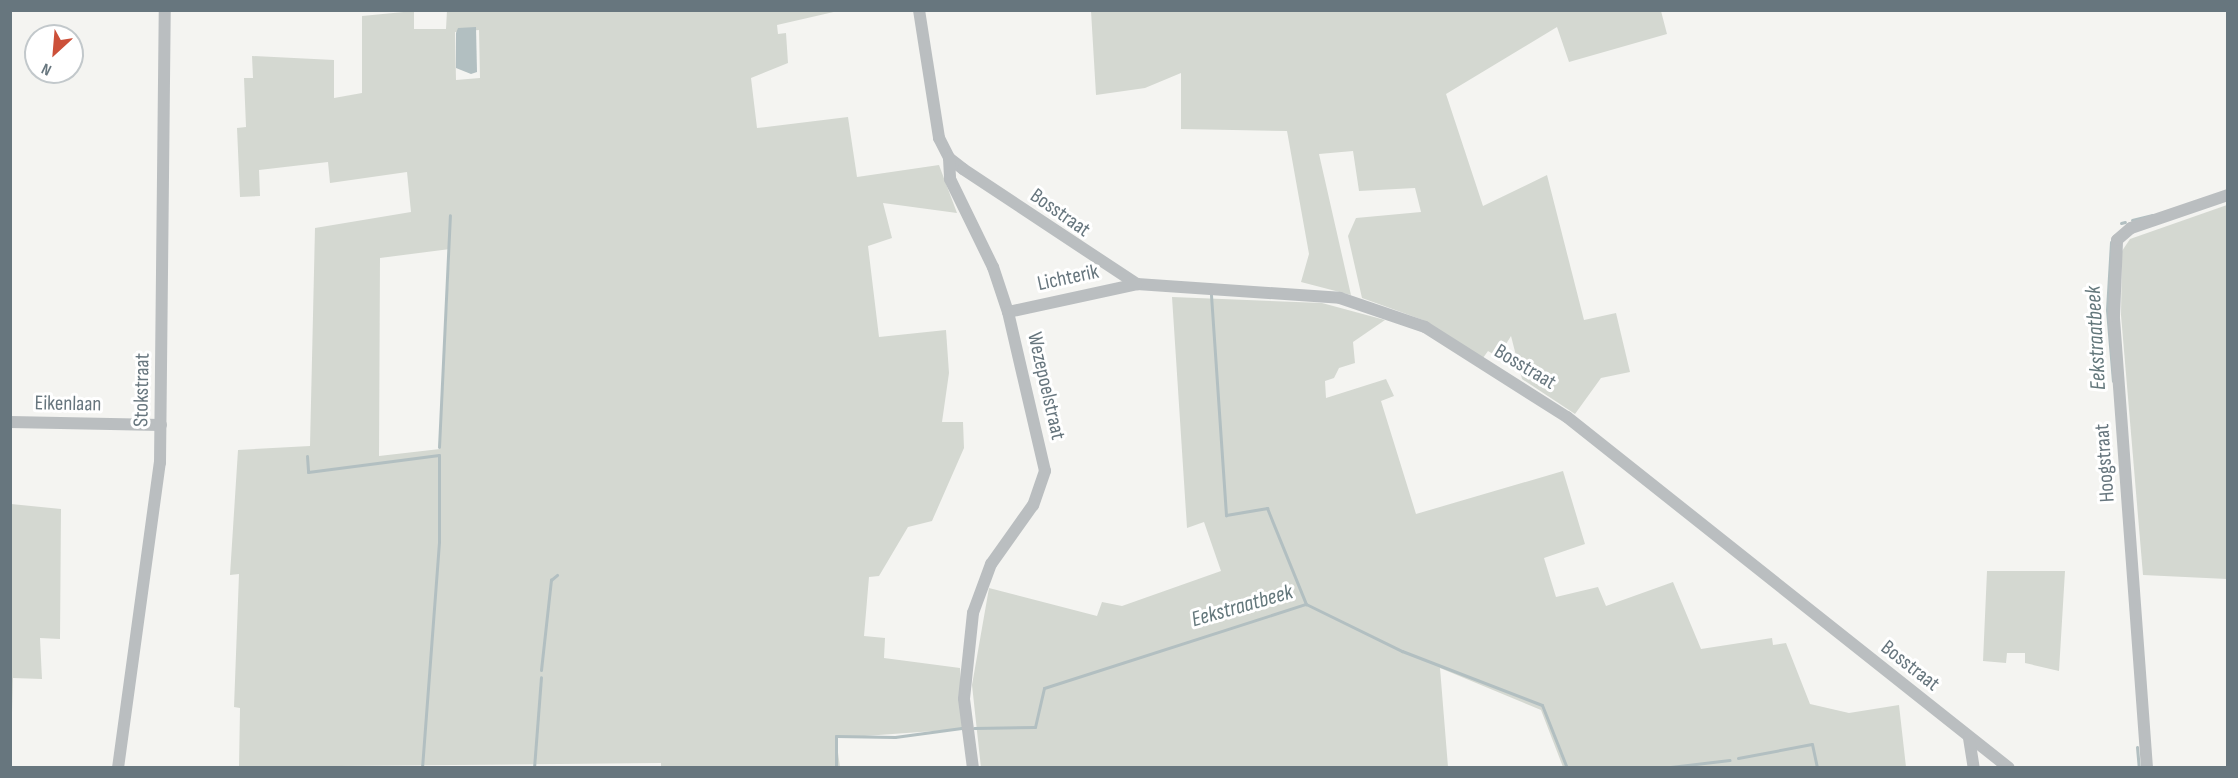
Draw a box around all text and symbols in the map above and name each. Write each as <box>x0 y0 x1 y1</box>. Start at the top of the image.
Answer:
north arrow <box>24 24 84 84</box>
text: N <box>39 58 55 79</box>
street label: Bosstraat <box>1025 183 1095 243</box>
street label: Lichterik <box>1035 259 1101 297</box>
water label: Eekstraatbeek <box>2080 285 2112 391</box>
street label: Wezepoelstraat <box>1021 330 1071 442</box>
street label: Bosstraat <box>1490 339 1560 395</box>
street label: Stokstraat <box>129 353 155 427</box>
street label: Eikenlaan <box>34 391 102 417</box>
street label: Hoogstraat <box>2090 423 2120 503</box>
water label: Eekstraatbeek <box>1188 579 1296 633</box>
street label: Bosstraat <box>1876 635 1944 697</box>

